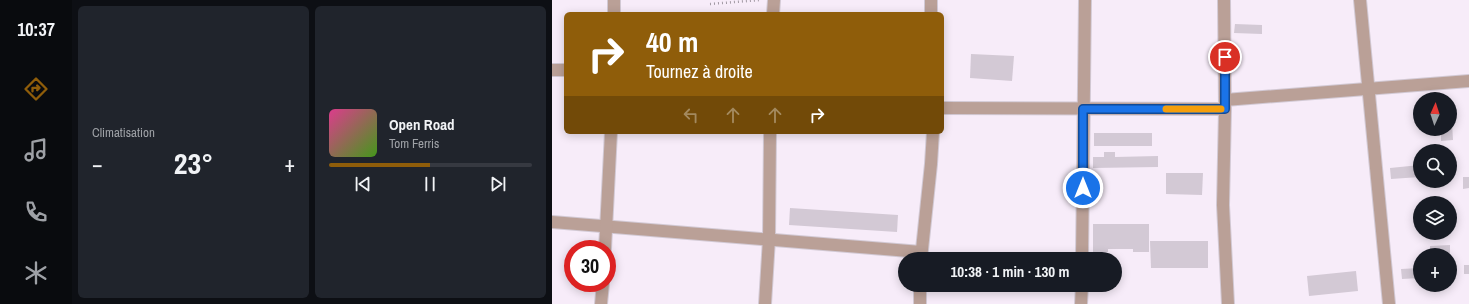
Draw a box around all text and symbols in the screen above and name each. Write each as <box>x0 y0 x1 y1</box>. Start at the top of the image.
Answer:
text: 10:37 <box>17 17 55 42</box>
text: 40 m <box>646 23 698 61</box>
icon: right <box>580 28 632 80</box>
pin <box>1208 40 1242 74</box>
icon: arrive <box>1214 46 1236 68</box>
text: Tournez à droite <box>646 59 753 84</box>
icon: directions <box>22 75 50 103</box>
north arrow <box>1413 92 1457 136</box>
map controls <box>1413 92 1457 292</box>
icon: left <box>680 104 702 126</box>
icon: ahead <box>722 104 744 126</box>
icon: ahead <box>764 104 786 126</box>
icon: right <box>806 104 828 126</box>
text: Open Road <box>389 114 455 135</box>
text: Climatisation <box>92 124 155 141</box>
text: Tom Ferris <box>389 135 439 152</box>
icon: music <box>22 136 50 164</box>
text: 23° <box>174 143 213 183</box>
button: search <box>1413 144 1457 188</box>
text: − <box>92 149 103 179</box>
text: + <box>284 149 295 179</box>
position arrow <box>1062 167 1104 209</box>
icon: previous <box>352 173 374 195</box>
icon: pause <box>419 173 441 195</box>
icon: next <box>487 173 509 195</box>
button: layers <box>1413 196 1457 240</box>
icon: phone <box>22 198 50 226</box>
speed limit sign: 30 <box>564 240 616 292</box>
button: + <box>1413 248 1457 292</box>
icon: climate <box>22 259 50 287</box>
text: 10:38 · 1 min · 130 m <box>951 261 1069 282</box>

